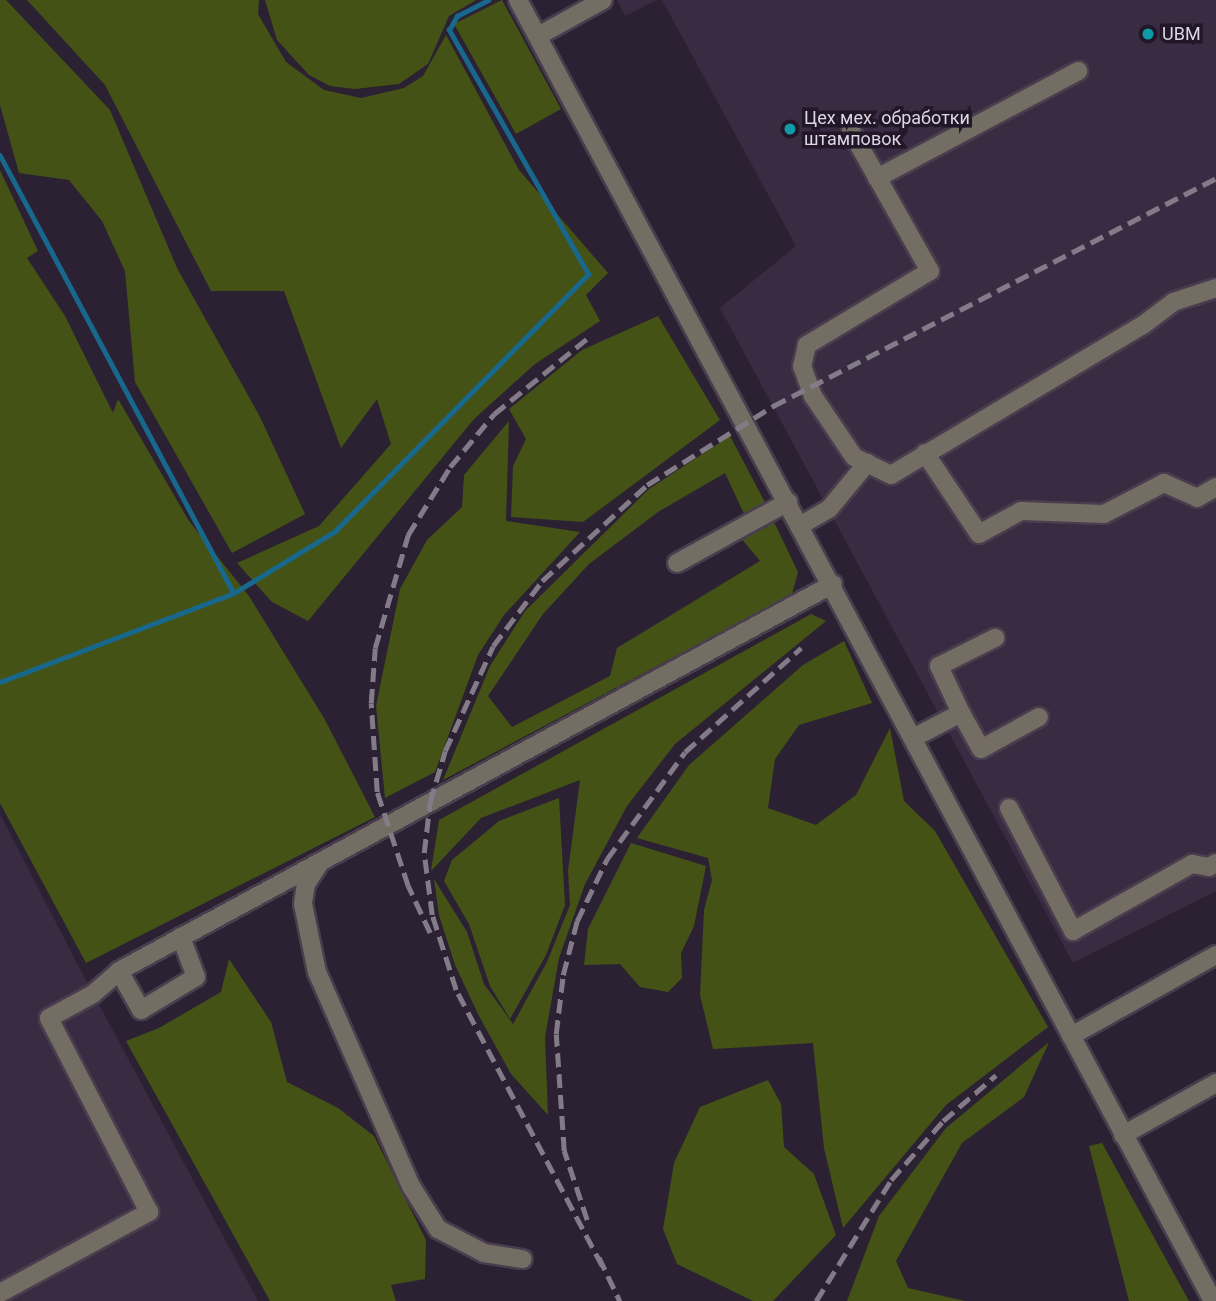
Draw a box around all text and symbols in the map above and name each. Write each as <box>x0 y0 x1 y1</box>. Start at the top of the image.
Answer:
place label: UBM <box>1162 23 1201 45</box>
marker: UBM <box>1140 26 1156 42</box>
place label: Цех мех. обработки штамповок <box>804 108 970 150</box>
marker: Цех мех. обработки штамповок <box>782 121 798 137</box>

